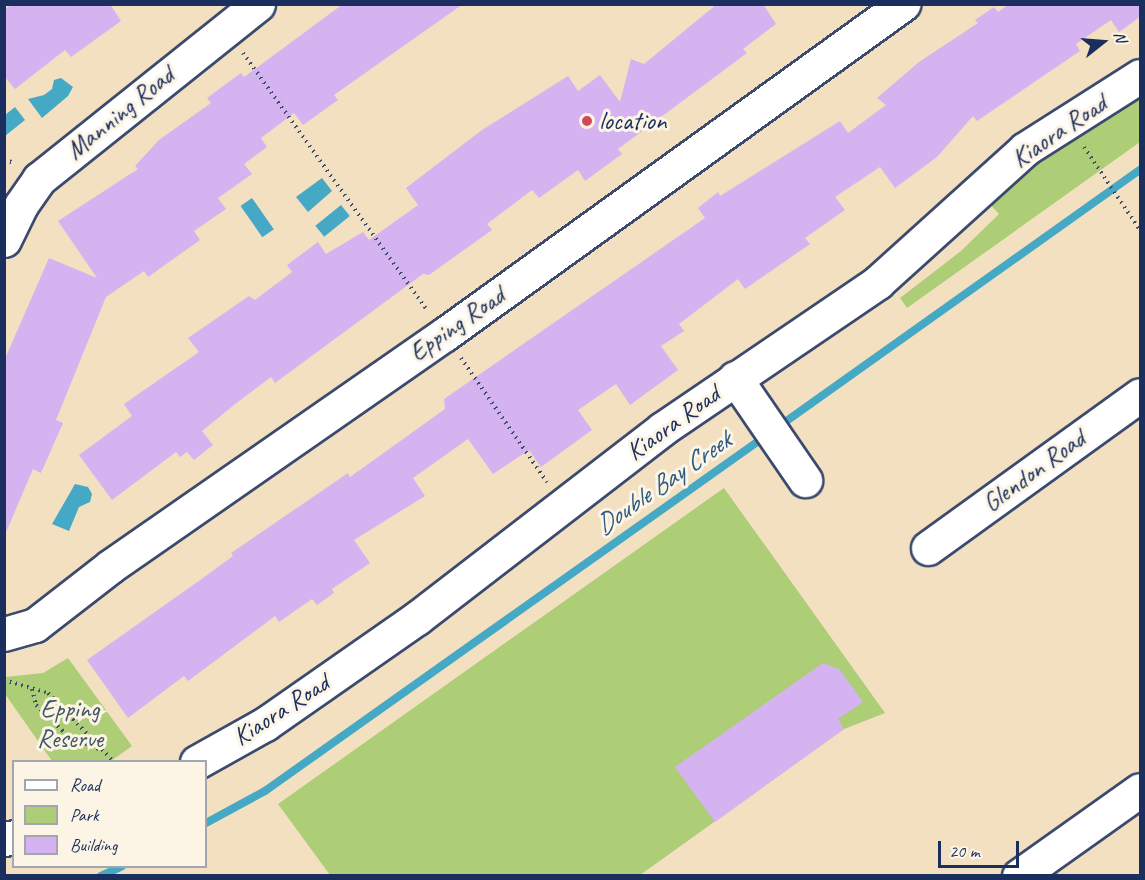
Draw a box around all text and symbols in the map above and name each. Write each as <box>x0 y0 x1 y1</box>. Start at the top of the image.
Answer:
north arrow <box>1073 12 1133 72</box>
text: N <box>1109 29 1131 44</box>
street label: Manning Road <box>60 60 180 166</box>
street label: Kiaora Road <box>1005 88 1113 174</box>
place label: location <box>599 105 666 137</box>
marker: location <box>580 114 594 128</box>
street label: Epping Road <box>403 280 511 368</box>
street label: Kiaora Road <box>620 379 726 467</box>
water label: Double Bay Creek <box>589 424 737 542</box>
street label: Glendon Road <box>977 424 1091 518</box>
street label: Kiaora Road <box>227 667 335 753</box>
park label: Epping Reserve <box>37 693 103 754</box>
legend <box>12 760 207 868</box>
text: Road <box>70 774 100 796</box>
text: Park <box>70 804 99 826</box>
scale bar <box>941 829 1022 867</box>
text: Building <box>70 834 117 856</box>
text: 20 m <box>949 840 980 862</box>

